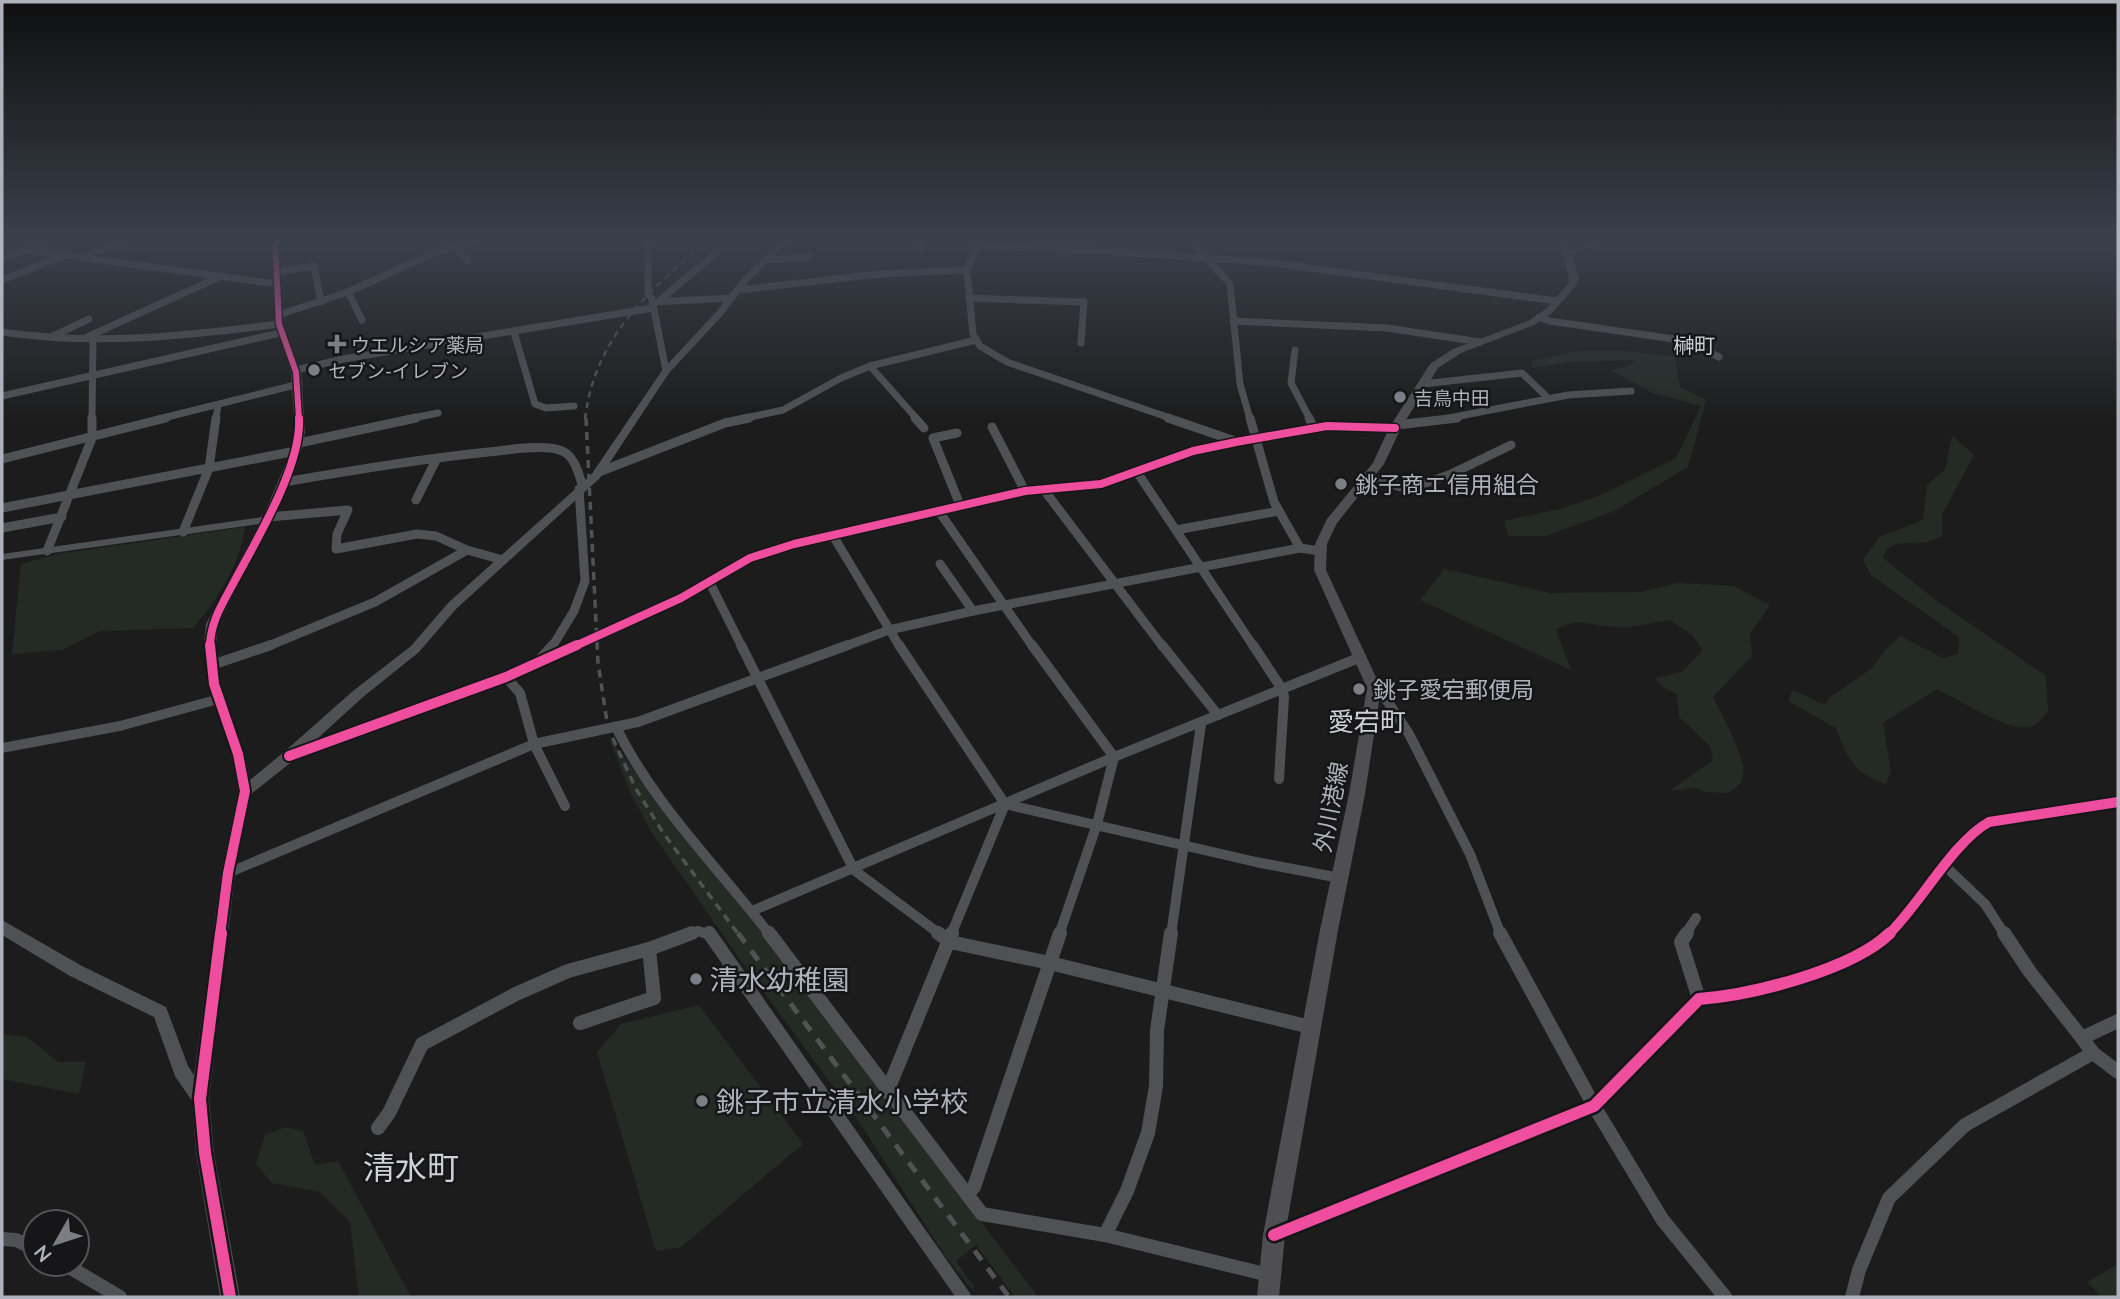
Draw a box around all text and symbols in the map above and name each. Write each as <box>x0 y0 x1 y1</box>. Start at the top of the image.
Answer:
district label: 榊町 <box>1673 332 1715 357</box>
place label: ウエルシア薬局 <box>351 333 484 356</box>
marker: ウエルシア薬局 <box>329 336 345 352</box>
place label: セブン-イレブン <box>328 359 468 382</box>
marker: セブン-イレブン <box>306 362 322 378</box>
place label: 吉鳥中田 <box>1414 386 1490 409</box>
marker: 吉鳥中田 <box>1392 389 1408 405</box>
place label: 銚子商エ信用組合 <box>1355 470 1539 498</box>
marker: 銚子商エ信用組合 <box>1333 476 1349 492</box>
place label: 銚子愛宕郵便局 <box>1373 675 1534 703</box>
marker: 銚子愛宕郵便局 <box>1351 681 1367 697</box>
district label: 愛宕町 <box>1328 705 1406 737</box>
street label: 外川港線 <box>1307 759 1353 855</box>
place label: 清水幼稚園 <box>710 962 850 996</box>
marker: 清水幼稚園 <box>688 971 704 987</box>
place label: 銚子市立清水小学校 <box>716 1084 968 1118</box>
marker: 銚子市立清水小学校 <box>694 1093 710 1109</box>
district label: 清水町 <box>363 1147 459 1186</box>
north arrow <box>21 1208 91 1278</box>
text: N <box>29 1241 56 1267</box>

